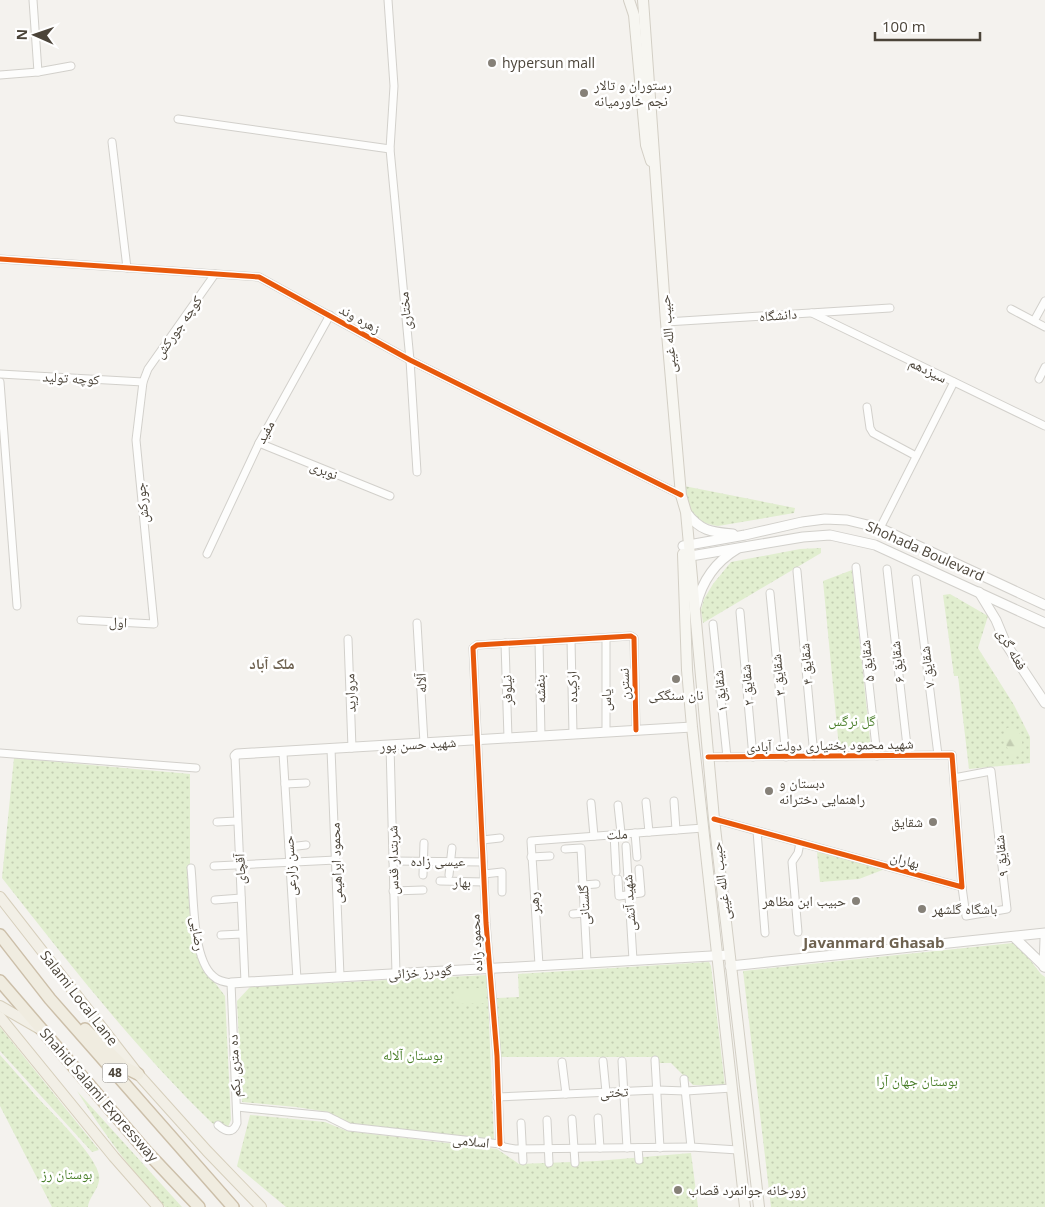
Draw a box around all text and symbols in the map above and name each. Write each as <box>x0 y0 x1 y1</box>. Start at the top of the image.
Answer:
north arrow <box>10 10 60 60</box>
scale bar <box>875 10 980 42</box>
text: 100 m <box>882 16 926 36</box>
text: N <box>12 29 31 41</box>
place label: hypersun mall <box>502 53 595 72</box>
marker: hypersun mall <box>486 57 498 69</box>
place label: رستوران و تالار نجم خاورمیانه <box>593 75 672 111</box>
marker: رستوران و تالار نجم خاورمیانه <box>578 87 590 99</box>
street label: مختاری <box>393 291 416 331</box>
street label: کوچه جورکش <box>149 292 206 362</box>
street label: حبیب الله غیبی <box>655 294 680 374</box>
street label: زهره وند <box>336 299 384 338</box>
street label: دانشگاه <box>758 304 798 325</box>
street label: سیزدهم <box>906 352 950 388</box>
street label: کوچه تولید <box>42 367 100 388</box>
street label: مفید <box>251 417 278 447</box>
street label: نوبری <box>307 455 341 484</box>
street label: جورکش <box>130 482 153 524</box>
street label: Shohada Boulevard <box>863 516 987 585</box>
street label: اول <box>108 612 128 631</box>
street label: فعله گری <box>993 624 1032 673</box>
street label: شقایق ۵ <box>855 639 879 683</box>
street label: شقایق ۶ <box>885 640 909 684</box>
street label: شقایق ۴ <box>794 642 818 686</box>
street label: شقایق ۷ <box>915 645 939 689</box>
district label: ملک آباد <box>249 653 295 673</box>
street label: شقایق ۳ <box>766 653 790 697</box>
street label: شقایق ۲ <box>735 663 759 707</box>
street label: نسترن <box>614 668 633 700</box>
street label: شقایق ۱ <box>708 669 732 713</box>
street label: ارکیده <box>562 671 581 703</box>
street label: آلاله <box>410 672 431 693</box>
street label: مروارید <box>339 673 360 713</box>
marker: نان سنگکی <box>670 673 682 685</box>
street label: نیلوفر <box>496 674 517 707</box>
street label: بنفشه <box>529 674 550 704</box>
place label: نان سنگکی <box>648 685 704 704</box>
street label: یاس <box>596 689 615 711</box>
park label: گل نرگس <box>828 711 876 730</box>
street label: شهید حسن پور <box>378 732 457 755</box>
street label: شهید محمود بختیاری دولت آبادی <box>746 734 914 755</box>
place label: دبستان و راهنمایی دخترانه <box>779 773 865 808</box>
marker: دبستان و راهنمایی دخترانه <box>763 785 775 797</box>
place label: شقایق <box>891 812 923 832</box>
marker: شقایق <box>927 816 939 828</box>
street label: محمود ابراهیمی <box>325 822 346 904</box>
street label: ملت <box>606 823 628 844</box>
street label: شربتدار قدس <box>382 825 403 895</box>
street label: شقایق ۹ <box>989 834 1013 878</box>
street label: حسن زارعی <box>278 835 301 897</box>
street label: حبیب الله غیبی <box>706 841 735 921</box>
street label: بهاران <box>888 847 922 873</box>
street label: عيسی زاده <box>411 851 465 870</box>
street label: آقچای <box>229 853 250 885</box>
street label: بهار <box>452 872 472 891</box>
street label: شهید آتشی <box>617 874 640 932</box>
street label: گلستانی <box>573 884 594 926</box>
street label: رهبر <box>523 891 544 916</box>
place label: حبیب ابن مظاهر <box>761 891 846 910</box>
marker: حبیب ابن مظاهر <box>850 895 862 907</box>
place label: باشگاه گلشهر <box>931 899 998 918</box>
marker: باشگاه گلشهر <box>916 903 928 915</box>
street label: محمود زاده <box>465 914 486 972</box>
street label: رضایی <box>187 916 210 952</box>
district label: Javanmard Ghasab <box>801 932 945 952</box>
street label: Salami Local Lane <box>36 946 123 1049</box>
street label: گودرز خزائی <box>387 960 453 983</box>
street label: Shahid Salami Expressway <box>36 1024 163 1166</box>
street label: ده متری یکم <box>222 1034 246 1098</box>
park label: بوستان آلاله <box>383 1045 443 1064</box>
road number: 48 <box>102 1064 128 1082</box>
park label: بوستان جهان آرا <box>876 1071 958 1090</box>
street label: تختی <box>599 1081 629 1102</box>
street label: اسلامی <box>452 1129 490 1152</box>
park label: بوستان رز <box>41 1164 93 1183</box>
place label: زورخانه جوانمرد قصاب <box>688 1180 806 1199</box>
marker: زورخانه جوانمرد قصاب <box>672 1184 684 1196</box>

